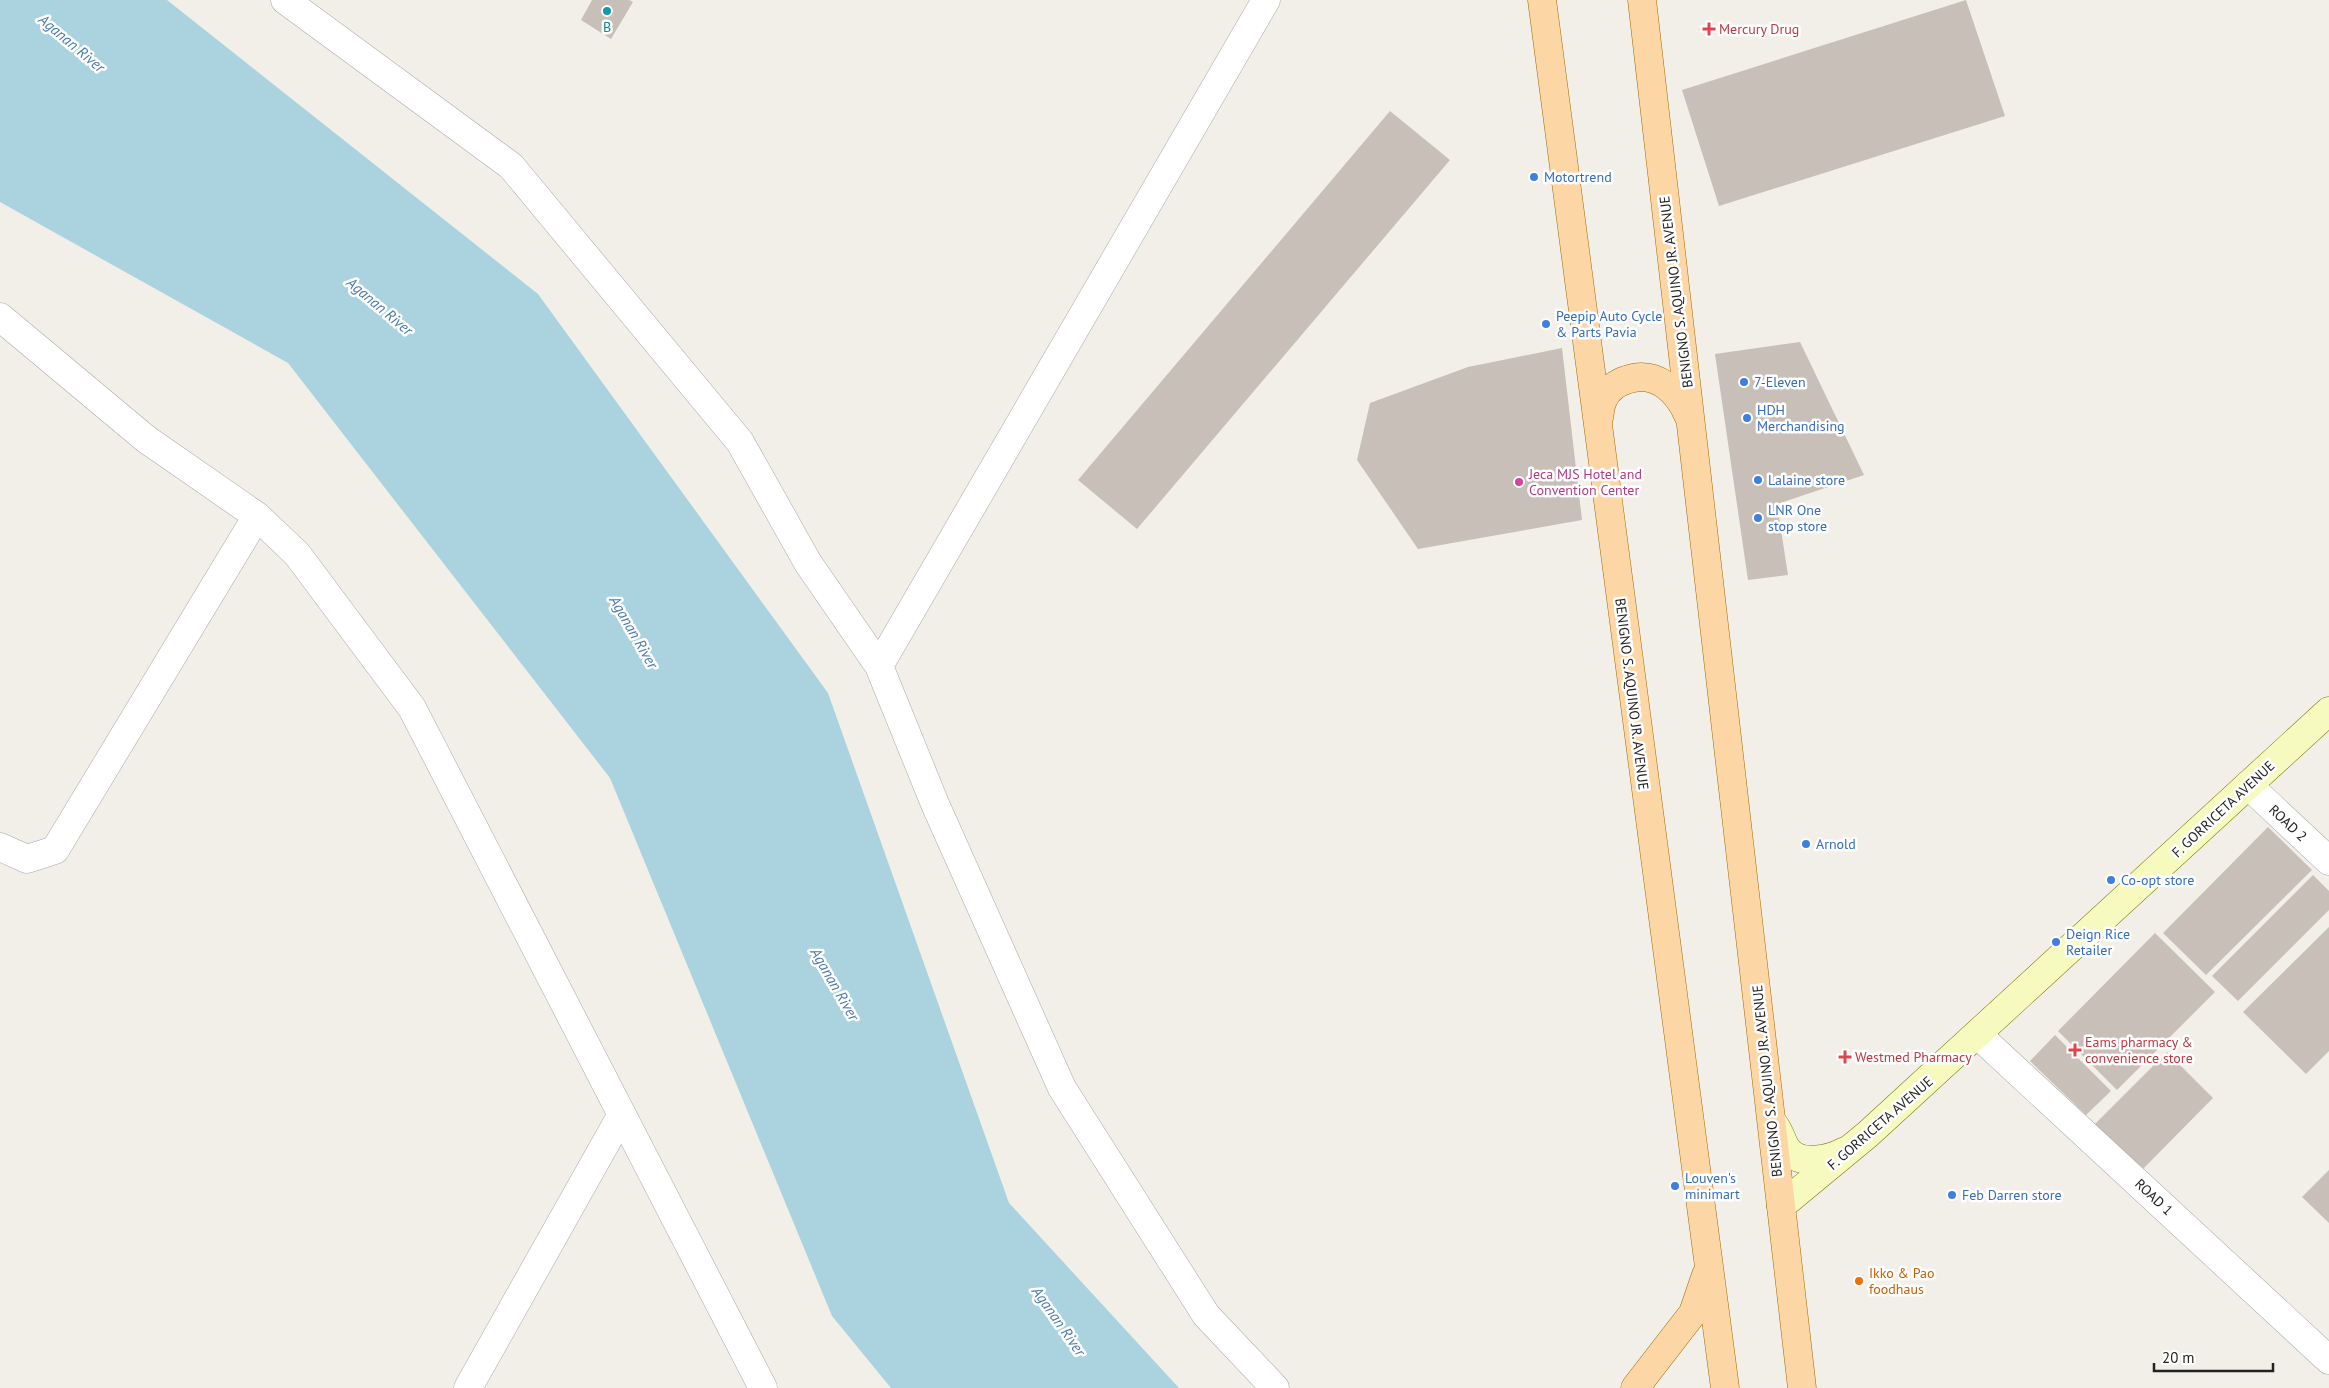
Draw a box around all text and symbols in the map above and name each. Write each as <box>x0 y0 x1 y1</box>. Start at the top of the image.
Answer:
marker: B <box>601 5 613 17</box>
water label: Aganan River <box>34 9 110 77</box>
place label: B <box>603 18 611 36</box>
place label: Mercury Drug <box>1719 20 1799 38</box>
marker: Mercury Drug <box>1703 23 1715 35</box>
place label: Motortrend <box>1544 168 1612 186</box>
marker: Motortrend <box>1528 171 1540 183</box>
street label: BENIGNO S. AQUINO JR. AVENUE <box>1655 195 1697 389</box>
water label: Aganan River <box>342 272 418 340</box>
place label: Peepip Auto Cycle & Parts Pavia <box>1556 307 1662 341</box>
marker: Peepip Auto Cycle & Parts Pavia <box>1540 318 1552 330</box>
place label: 7-Eleven <box>1754 373 1806 391</box>
marker: 7-Eleven <box>1738 376 1750 388</box>
place label: HDH Merchandising <box>1757 401 1845 435</box>
marker: HDH Merchandising <box>1741 412 1753 424</box>
place label: Jeca MJS Hotel and Convention Center <box>1528 465 1642 499</box>
place label: Lalaine store <box>1768 471 1845 489</box>
marker: Lalaine store <box>1752 474 1764 486</box>
marker: Jeca MJS Hotel and Convention Center <box>1513 476 1525 488</box>
place label: LNR One stop store <box>1768 501 1827 535</box>
marker: LNR One stop store <box>1752 512 1764 524</box>
water label: Aganan River <box>605 591 663 673</box>
street label: BENIGNO S. AQUINO JR. AVENUE <box>1611 597 1653 791</box>
street label: F. GORRICETA AVENUE <box>2168 757 2278 861</box>
street label: ROAD 2 <box>2265 801 2311 845</box>
place label: Arnold <box>1816 835 1856 853</box>
marker: Arnold <box>1800 838 1812 850</box>
place label: Co-opt store <box>2121 871 2194 889</box>
marker: Co-opt store <box>2105 874 2117 886</box>
place label: Deign Rice Retailer <box>2066 925 2130 959</box>
marker: Deign Rice Retailer <box>2050 936 2062 948</box>
water label: Aganan River <box>806 943 864 1025</box>
street label: BENIGNO S. AQUINO JR. AVENUE <box>1748 984 1786 1178</box>
place label: Eams pharmacy & convenience store <box>2085 1033 2193 1067</box>
marker: Eams pharmacy & convenience store <box>2069 1044 2081 1056</box>
place label: Westmed Pharmacy <box>1855 1048 1972 1066</box>
marker: Westmed Pharmacy <box>1839 1051 1851 1063</box>
street label: F. GORRICETA AVENUE <box>1824 1072 1936 1174</box>
place label: Louven's minimart <box>1685 1169 1740 1203</box>
street label: ROAD 1 <box>2131 1175 2177 1219</box>
marker: Louven's minimart <box>1669 1180 1681 1192</box>
place label: Feb Darren store <box>1962 1186 2062 1204</box>
marker: Feb Darren store <box>1946 1189 1958 1201</box>
place label: Ikko & Pao foodhaus <box>1869 1264 1934 1298</box>
marker: Ikko & Pao foodhaus <box>1853 1275 1865 1287</box>
water label: Aganan River <box>1028 1282 1091 1360</box>
scale bar <box>2154 1340 2273 1372</box>
text: 20 m <box>2162 1348 2195 1367</box>

